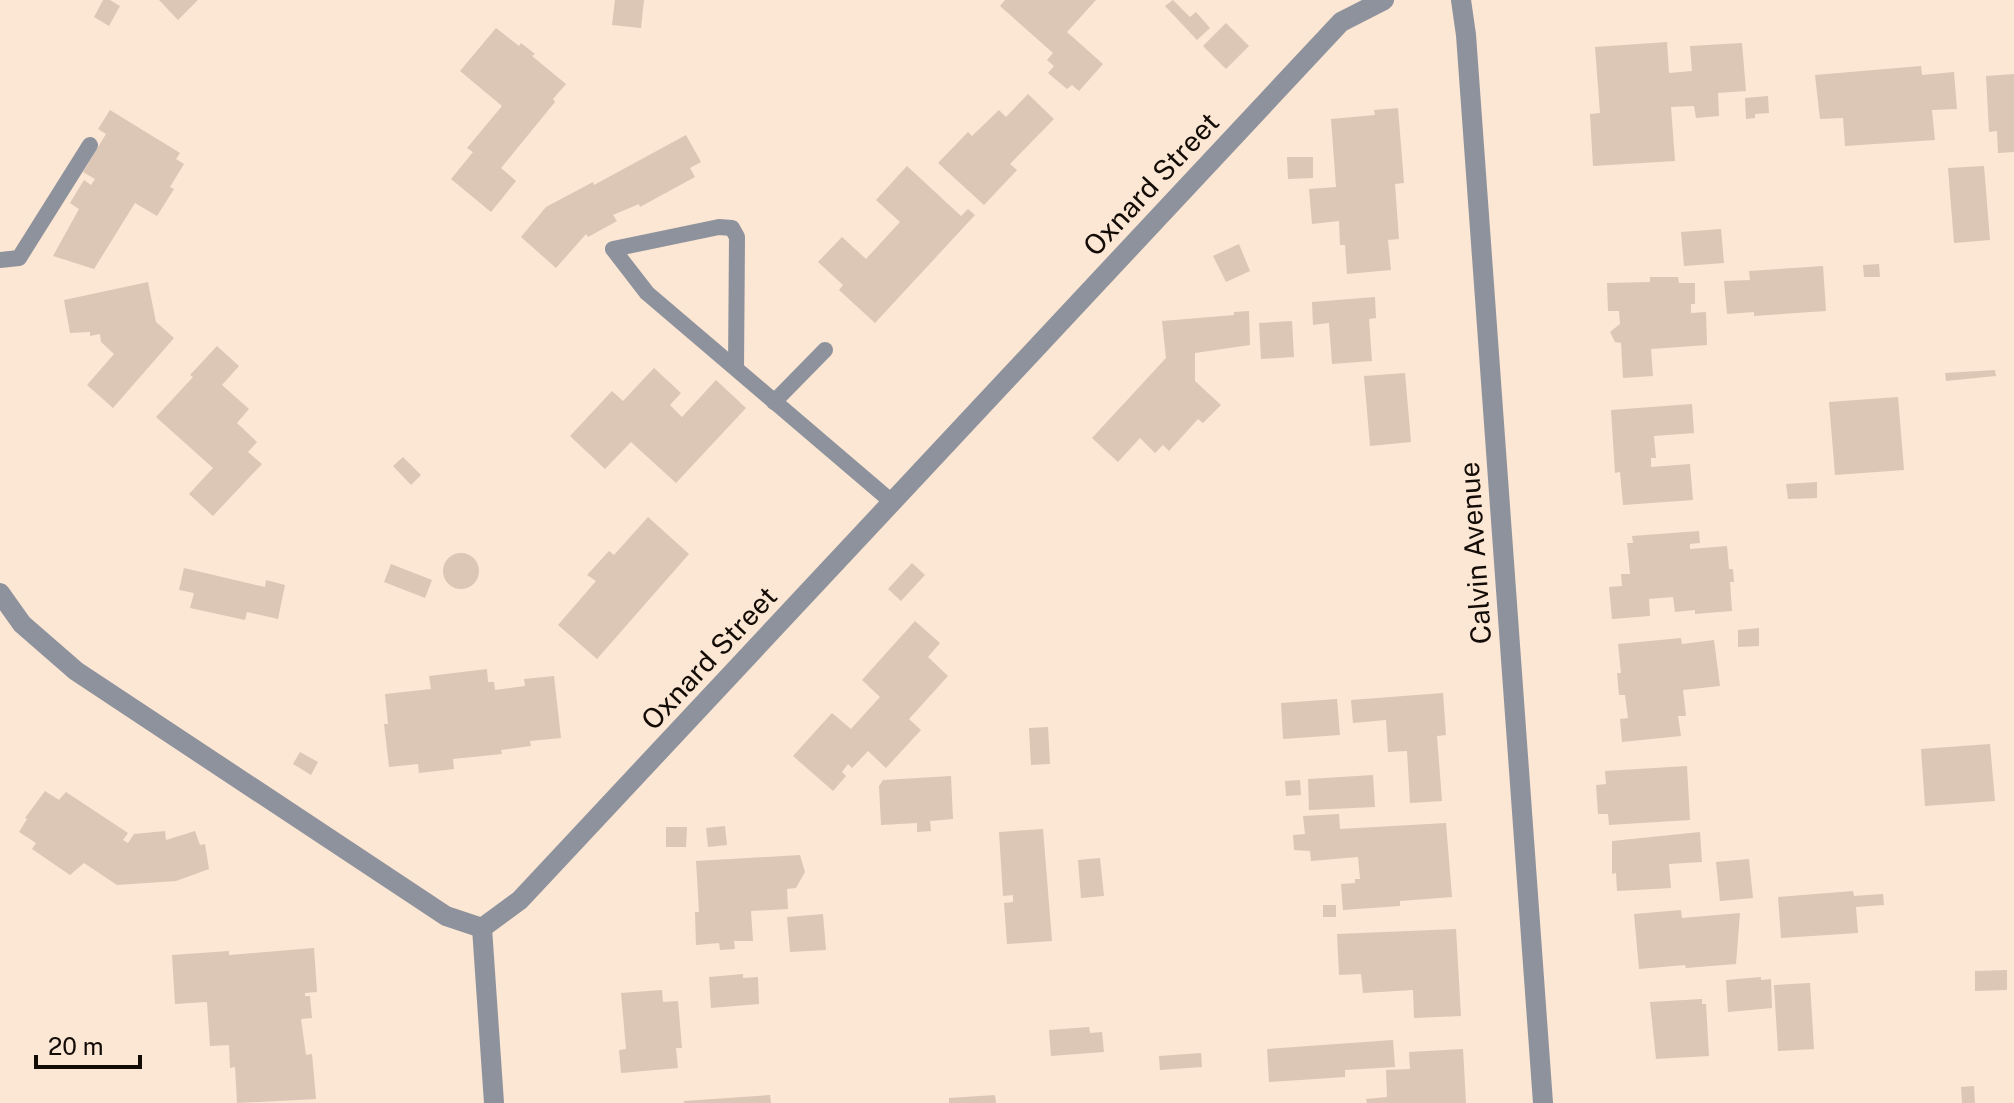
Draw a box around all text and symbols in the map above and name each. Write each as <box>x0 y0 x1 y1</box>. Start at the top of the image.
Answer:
street label: Oxnard Street <box>1076 105 1225 262</box>
street label: Calvin Avenue <box>1452 461 1497 645</box>
street label: Oxnard Street <box>634 579 783 736</box>
scale bar <box>36 1019 140 1069</box>
text: 20 m <box>48 1032 104 1060</box>

